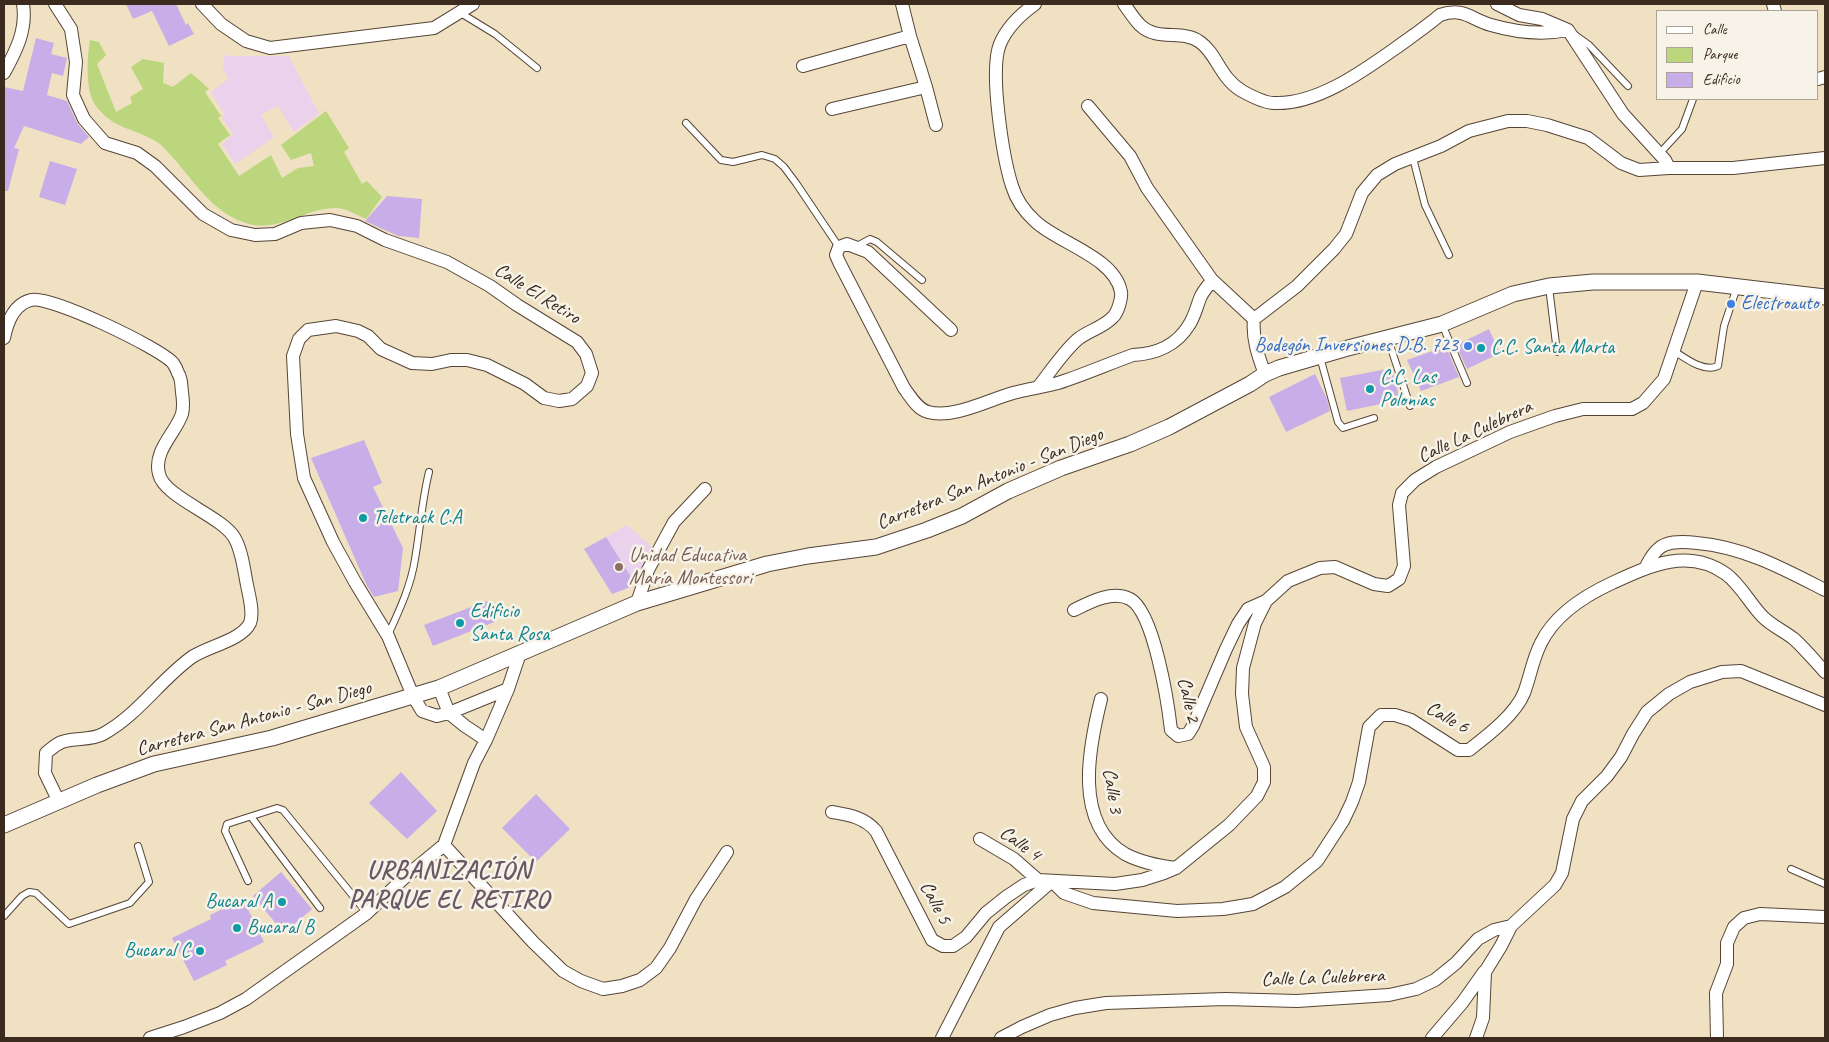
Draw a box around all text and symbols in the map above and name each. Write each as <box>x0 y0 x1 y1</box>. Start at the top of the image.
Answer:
legend <box>1656 10 1819 100</box>
text: Calle <box>1703 20 1727 39</box>
text: Parque <box>1703 45 1737 64</box>
text: Edificio <box>1703 70 1740 89</box>
street label: Calle El Retiro <box>490 258 584 330</box>
place label: Electroauto <box>1741 292 1819 316</box>
marker: Electroauto <box>1725 298 1737 310</box>
place label: Bodegón Inversiones D.B. 723 <box>1255 334 1458 358</box>
place label: C.C. Santa Marta <box>1491 336 1614 360</box>
marker: Bodegón Inversiones D.B. 723 <box>1462 340 1474 352</box>
marker: C.C. Santa Marta <box>1475 342 1487 354</box>
place label: C.C. Las Polonias <box>1380 366 1436 413</box>
marker: C.C. Las Polonias <box>1364 383 1376 395</box>
street label: Calle La Culebrera <box>1414 395 1536 469</box>
street label: Carretera San Antonio - San Diego <box>873 423 1107 535</box>
place label: Teletrack C.A <box>373 506 462 530</box>
marker: Teletrack C.A <box>357 512 369 524</box>
place label: Unidad Educativa María Montessori <box>629 544 752 591</box>
marker: Unidad Educativa María Montessori <box>613 561 625 573</box>
place label: Edificio Santa Rosa <box>470 600 549 647</box>
marker: Edificio Santa Rosa <box>454 617 466 629</box>
street label: Calle 2 <box>1171 675 1205 725</box>
street label: Carretera San Antonio - San Diego <box>134 676 374 762</box>
street label: Calle 6 <box>1421 697 1473 739</box>
street label: Calle 3 <box>1097 767 1127 815</box>
street label: Calle 4 <box>995 821 1045 867</box>
district label: URBANIZACIÓN PARQUE EL RETIRO <box>347 856 551 915</box>
street label: Calle 5 <box>914 877 956 929</box>
place label: Bucaral A <box>205 890 272 914</box>
marker: Bucaral A <box>276 896 288 908</box>
place label: Bucaral B <box>247 916 314 940</box>
marker: Bucaral B <box>231 922 243 934</box>
place label: Bucaral C <box>124 939 190 963</box>
marker: Bucaral C <box>194 945 206 957</box>
street label: Calle La Culebrera <box>1261 964 1385 992</box>

